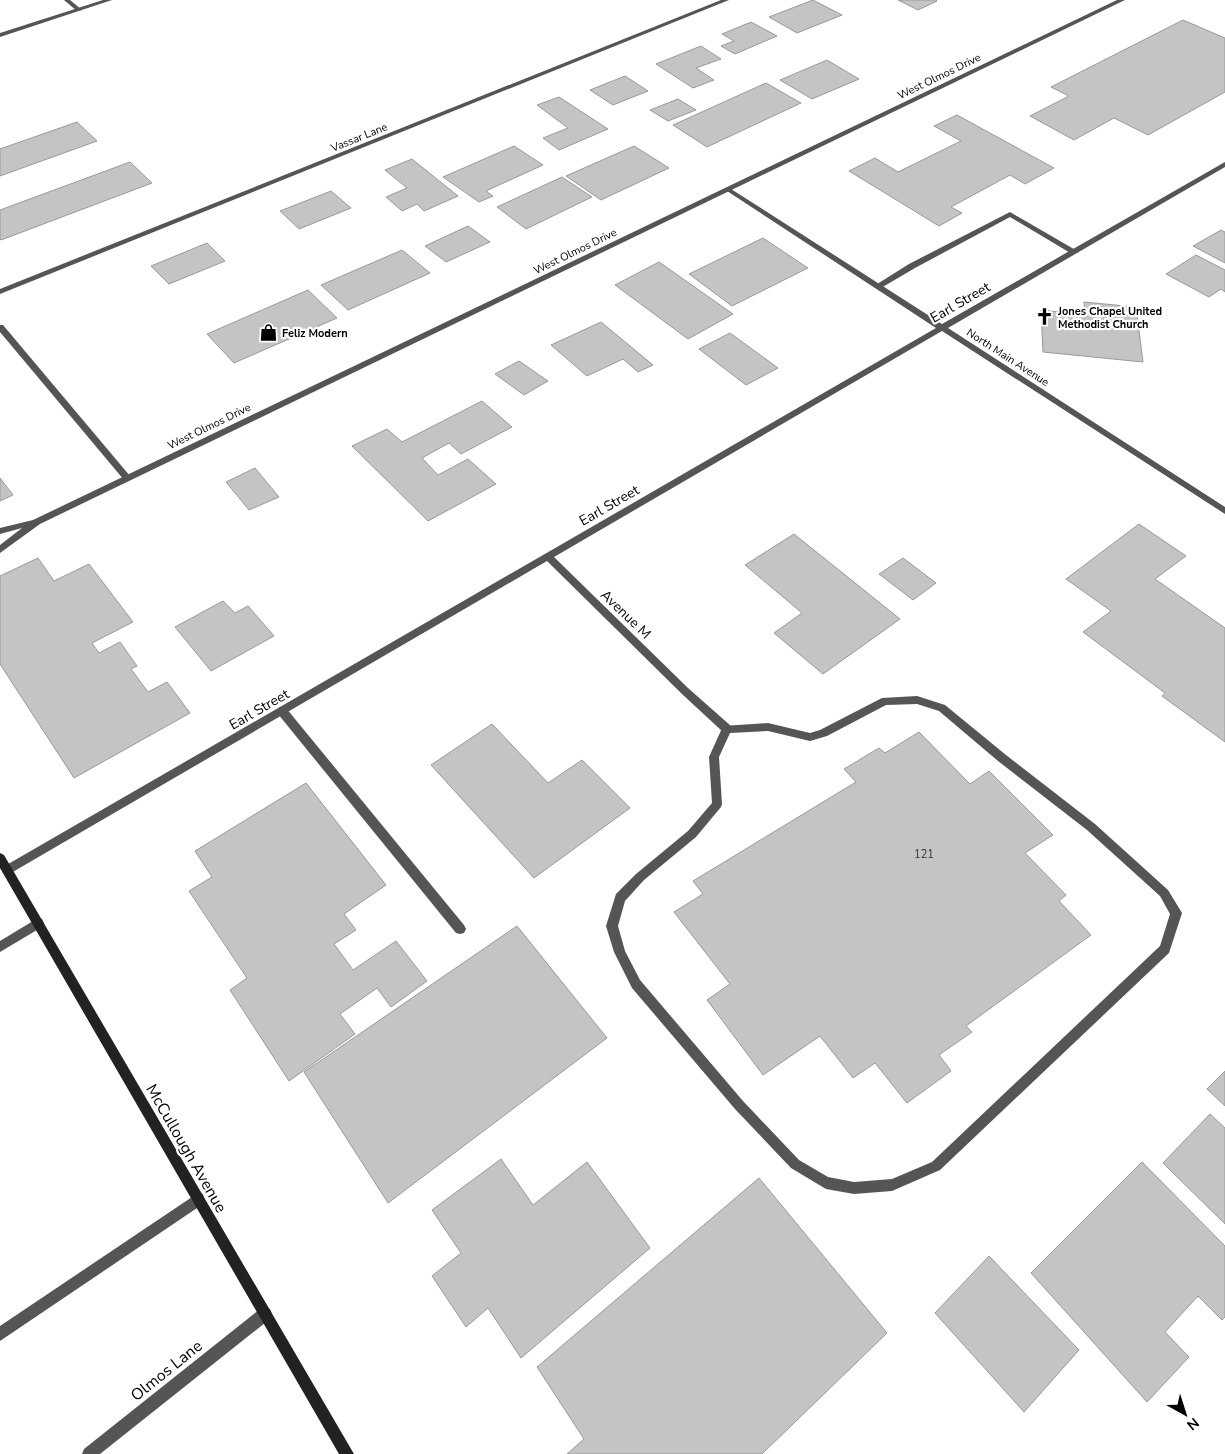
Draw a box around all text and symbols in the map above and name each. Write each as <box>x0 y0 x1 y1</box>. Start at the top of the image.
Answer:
street label: West Olmos Drive <box>895 50 983 103</box>
street label: Vassar Lane <box>328 119 390 156</box>
street label: West Olmos Drive <box>531 225 619 278</box>
street label: Earl Street <box>927 278 994 327</box>
place label: Jones Chapel United Methodist Church <box>1057 304 1162 332</box>
church icon: Jones Chapel United Methodist Church <box>1034 307 1054 327</box>
shop icon: Feliz Modern <box>258 323 278 343</box>
street label: North Main Avenue <box>964 325 1052 390</box>
place label: Feliz Modern <box>282 326 348 341</box>
street label: West Olmos Drive <box>165 400 253 453</box>
street label: Earl Street <box>576 481 643 530</box>
street label: Avenue M <box>596 586 655 643</box>
street label: Earl Street <box>226 685 293 734</box>
house number: 121 <box>914 847 934 862</box>
street label: McCullough Avenue <box>140 1080 232 1217</box>
street label: Olmos Lane <box>126 1335 207 1406</box>
north arrow <box>1160 1389 1210 1439</box>
text: N <box>1183 1413 1203 1434</box>

